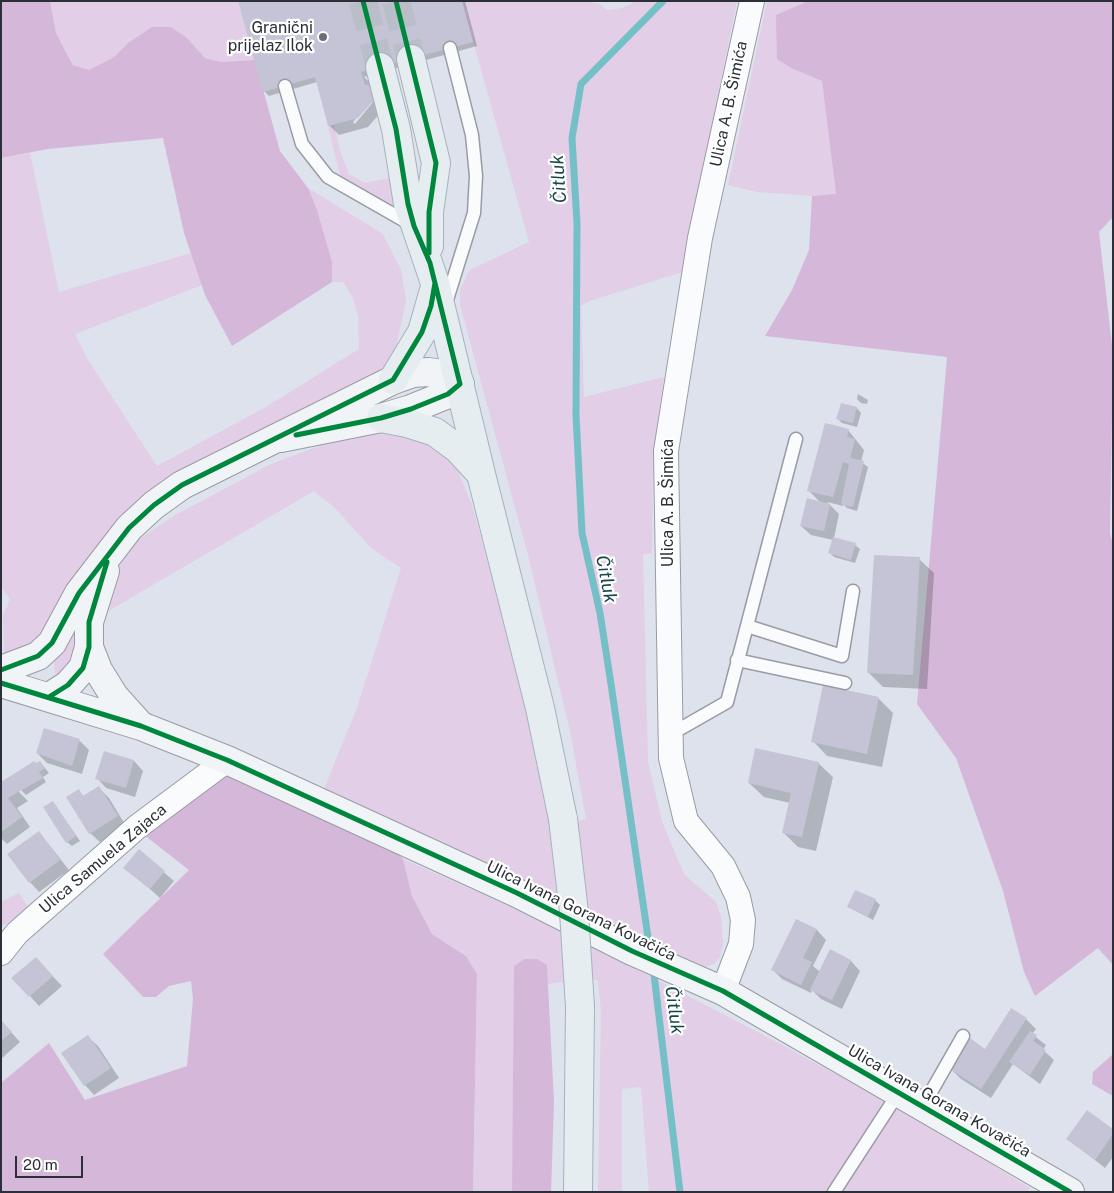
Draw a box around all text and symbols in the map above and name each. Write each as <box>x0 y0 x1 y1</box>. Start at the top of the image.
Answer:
place label: Granični prijelaz Ilok <box>228 18 313 56</box>
marker: Granični prijelaz Ilok <box>317 31 329 43</box>
street label: Ulica A. B. Šimića <box>706 39 752 169</box>
water label: Čitluk <box>547 154 571 204</box>
street label: Ulica A. B. Šimića <box>658 439 678 567</box>
water label: Čitluk <box>591 553 621 605</box>
street label: Ulica Samuela Zajaca <box>36 800 170 918</box>
street label: Ulica Ivana Gorana Kovačića <box>483 857 679 965</box>
water label: Čitluk <box>660 985 688 1035</box>
street label: Ulica Ivana Gorana Kovačića <box>844 1041 1034 1161</box>
scale bar <box>18 1146 85 1178</box>
text: 20 m <box>23 1156 58 1173</box>

